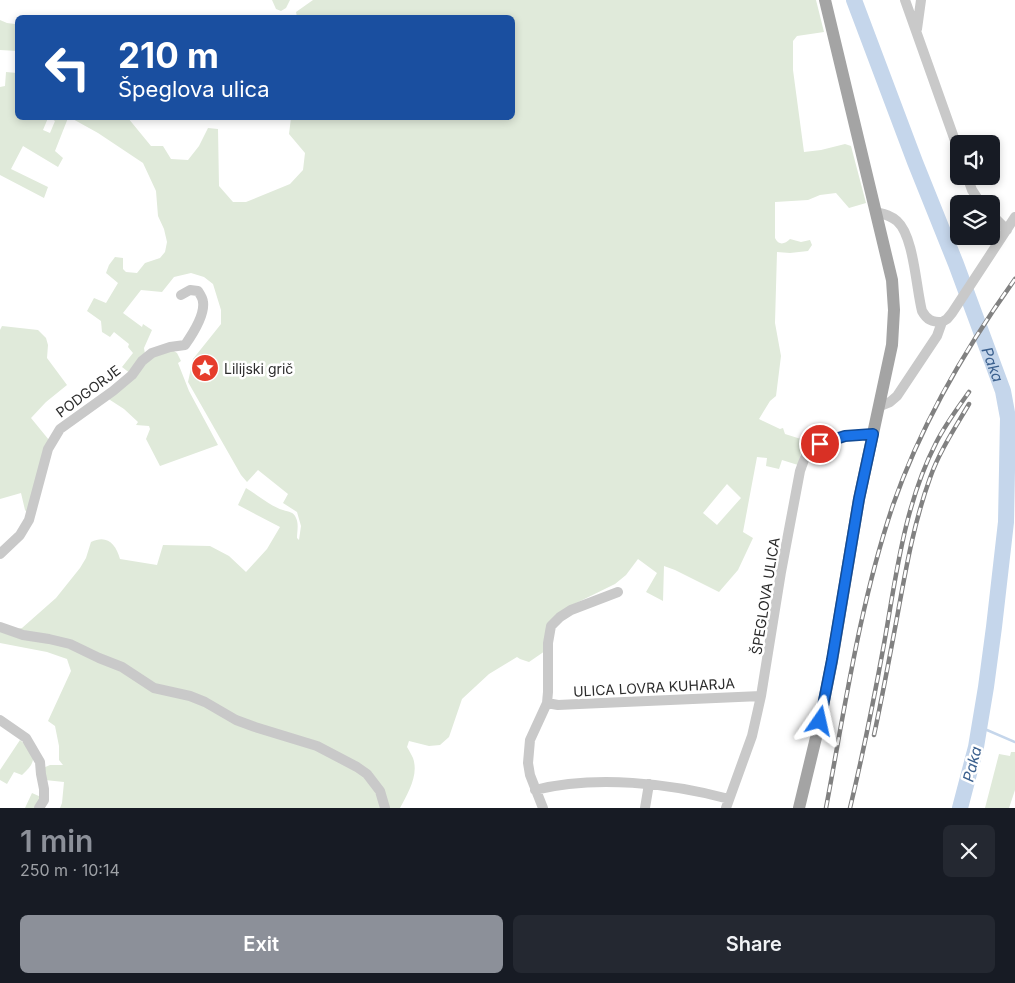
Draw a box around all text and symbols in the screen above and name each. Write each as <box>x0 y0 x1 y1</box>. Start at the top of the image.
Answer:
text: 210 m <box>118 34 219 76</box>
icon: left <box>35 35 100 100</box>
text: Špeglova ulica <box>118 76 270 102</box>
map controls <box>950 135 1000 245</box>
button: sound <box>950 135 1000 185</box>
button: layers <box>950 195 1000 245</box>
water label: Paka <box>978 344 1008 384</box>
place icon: Lilijski grič <box>190 353 220 383</box>
place label: Lilijski grič <box>224 360 293 377</box>
street label: PODGORJE <box>52 361 124 421</box>
pin <box>799 423 841 465</box>
icon: arrive <box>806 430 834 458</box>
street label: ŠPEGLOVA ULICA <box>747 536 783 656</box>
street label: ULICA LOVRA KUHARJA <box>573 674 736 700</box>
position arrow <box>793 694 845 746</box>
water label: Paka <box>958 744 986 784</box>
text: 1 min <box>20 823 93 859</box>
button: close <box>943 825 995 877</box>
text: 250 m · 10:14 <box>20 860 120 880</box>
button: Exit <box>20 915 503 973</box>
button: Share <box>513 915 995 973</box>

